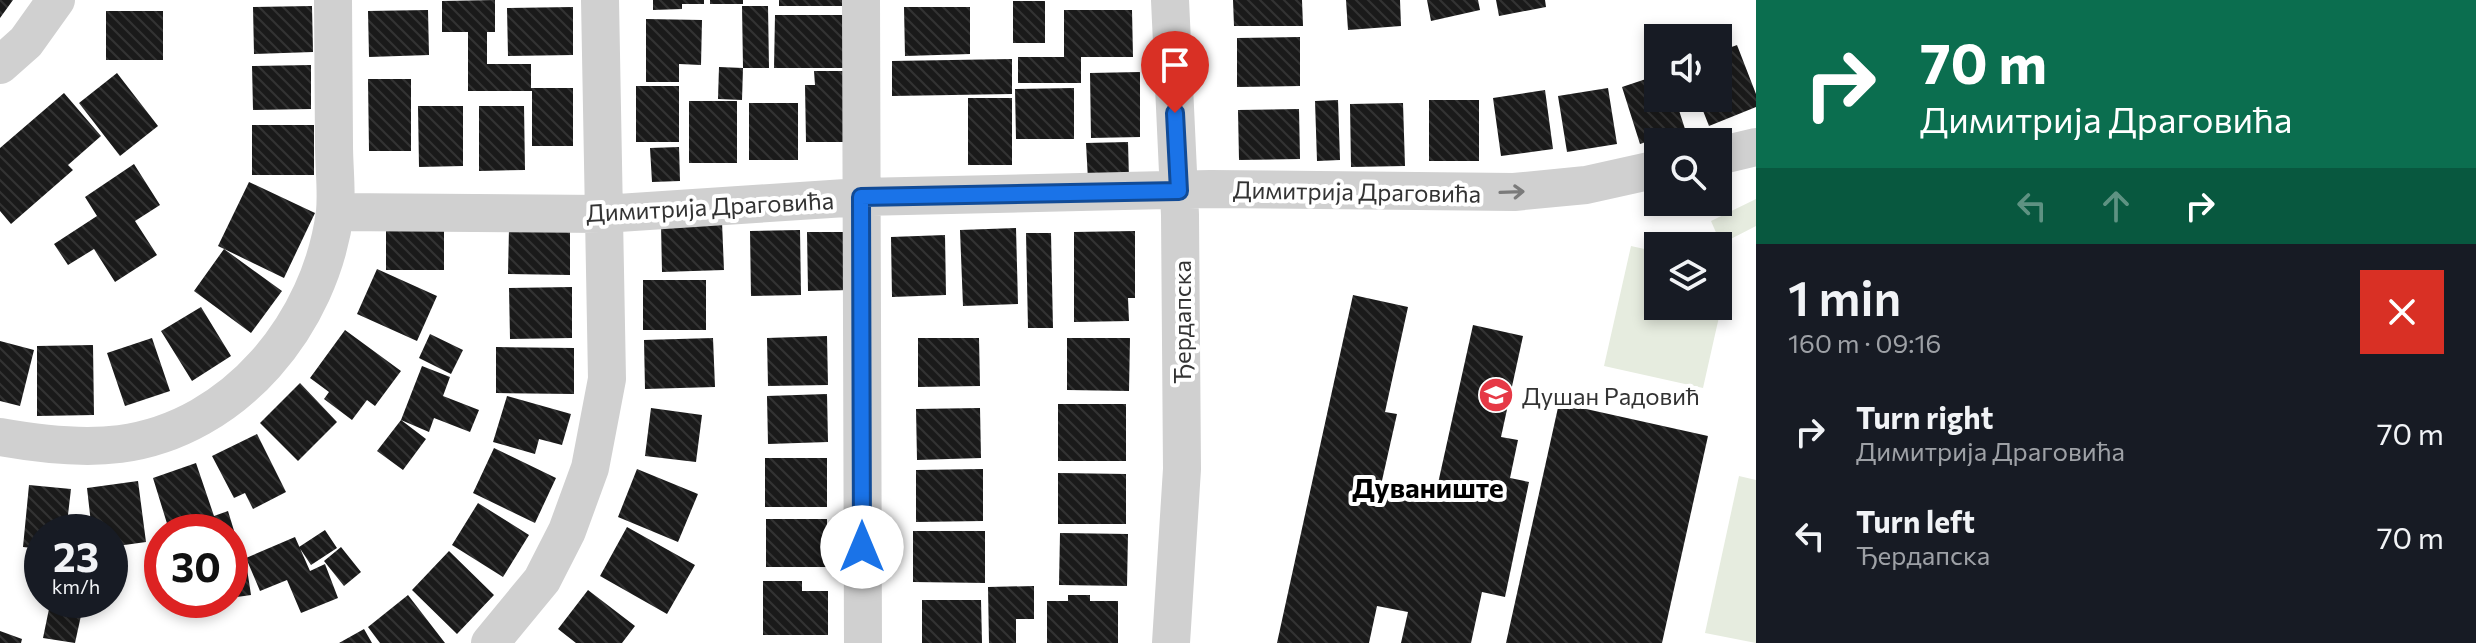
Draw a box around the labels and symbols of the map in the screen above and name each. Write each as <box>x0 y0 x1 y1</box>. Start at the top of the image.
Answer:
pin <box>1141 31 1209 113</box>
street label: Димитрија Драговића <box>1233 174 1481 208</box>
one-way arrow <box>1498 184 1525 199</box>
street label: Димитрија Драговића <box>585 185 835 227</box>
street label: Ђердапска <box>1167 260 1196 384</box>
school or university icon: Душан Радовић <box>1477 376 1515 414</box>
place label: Душан Радовић <box>1522 381 1700 410</box>
district label: Дуваниште <box>1352 470 1504 504</box>
position arrow <box>820 505 904 589</box>
speed limit sign: 30 <box>144 514 248 618</box>

